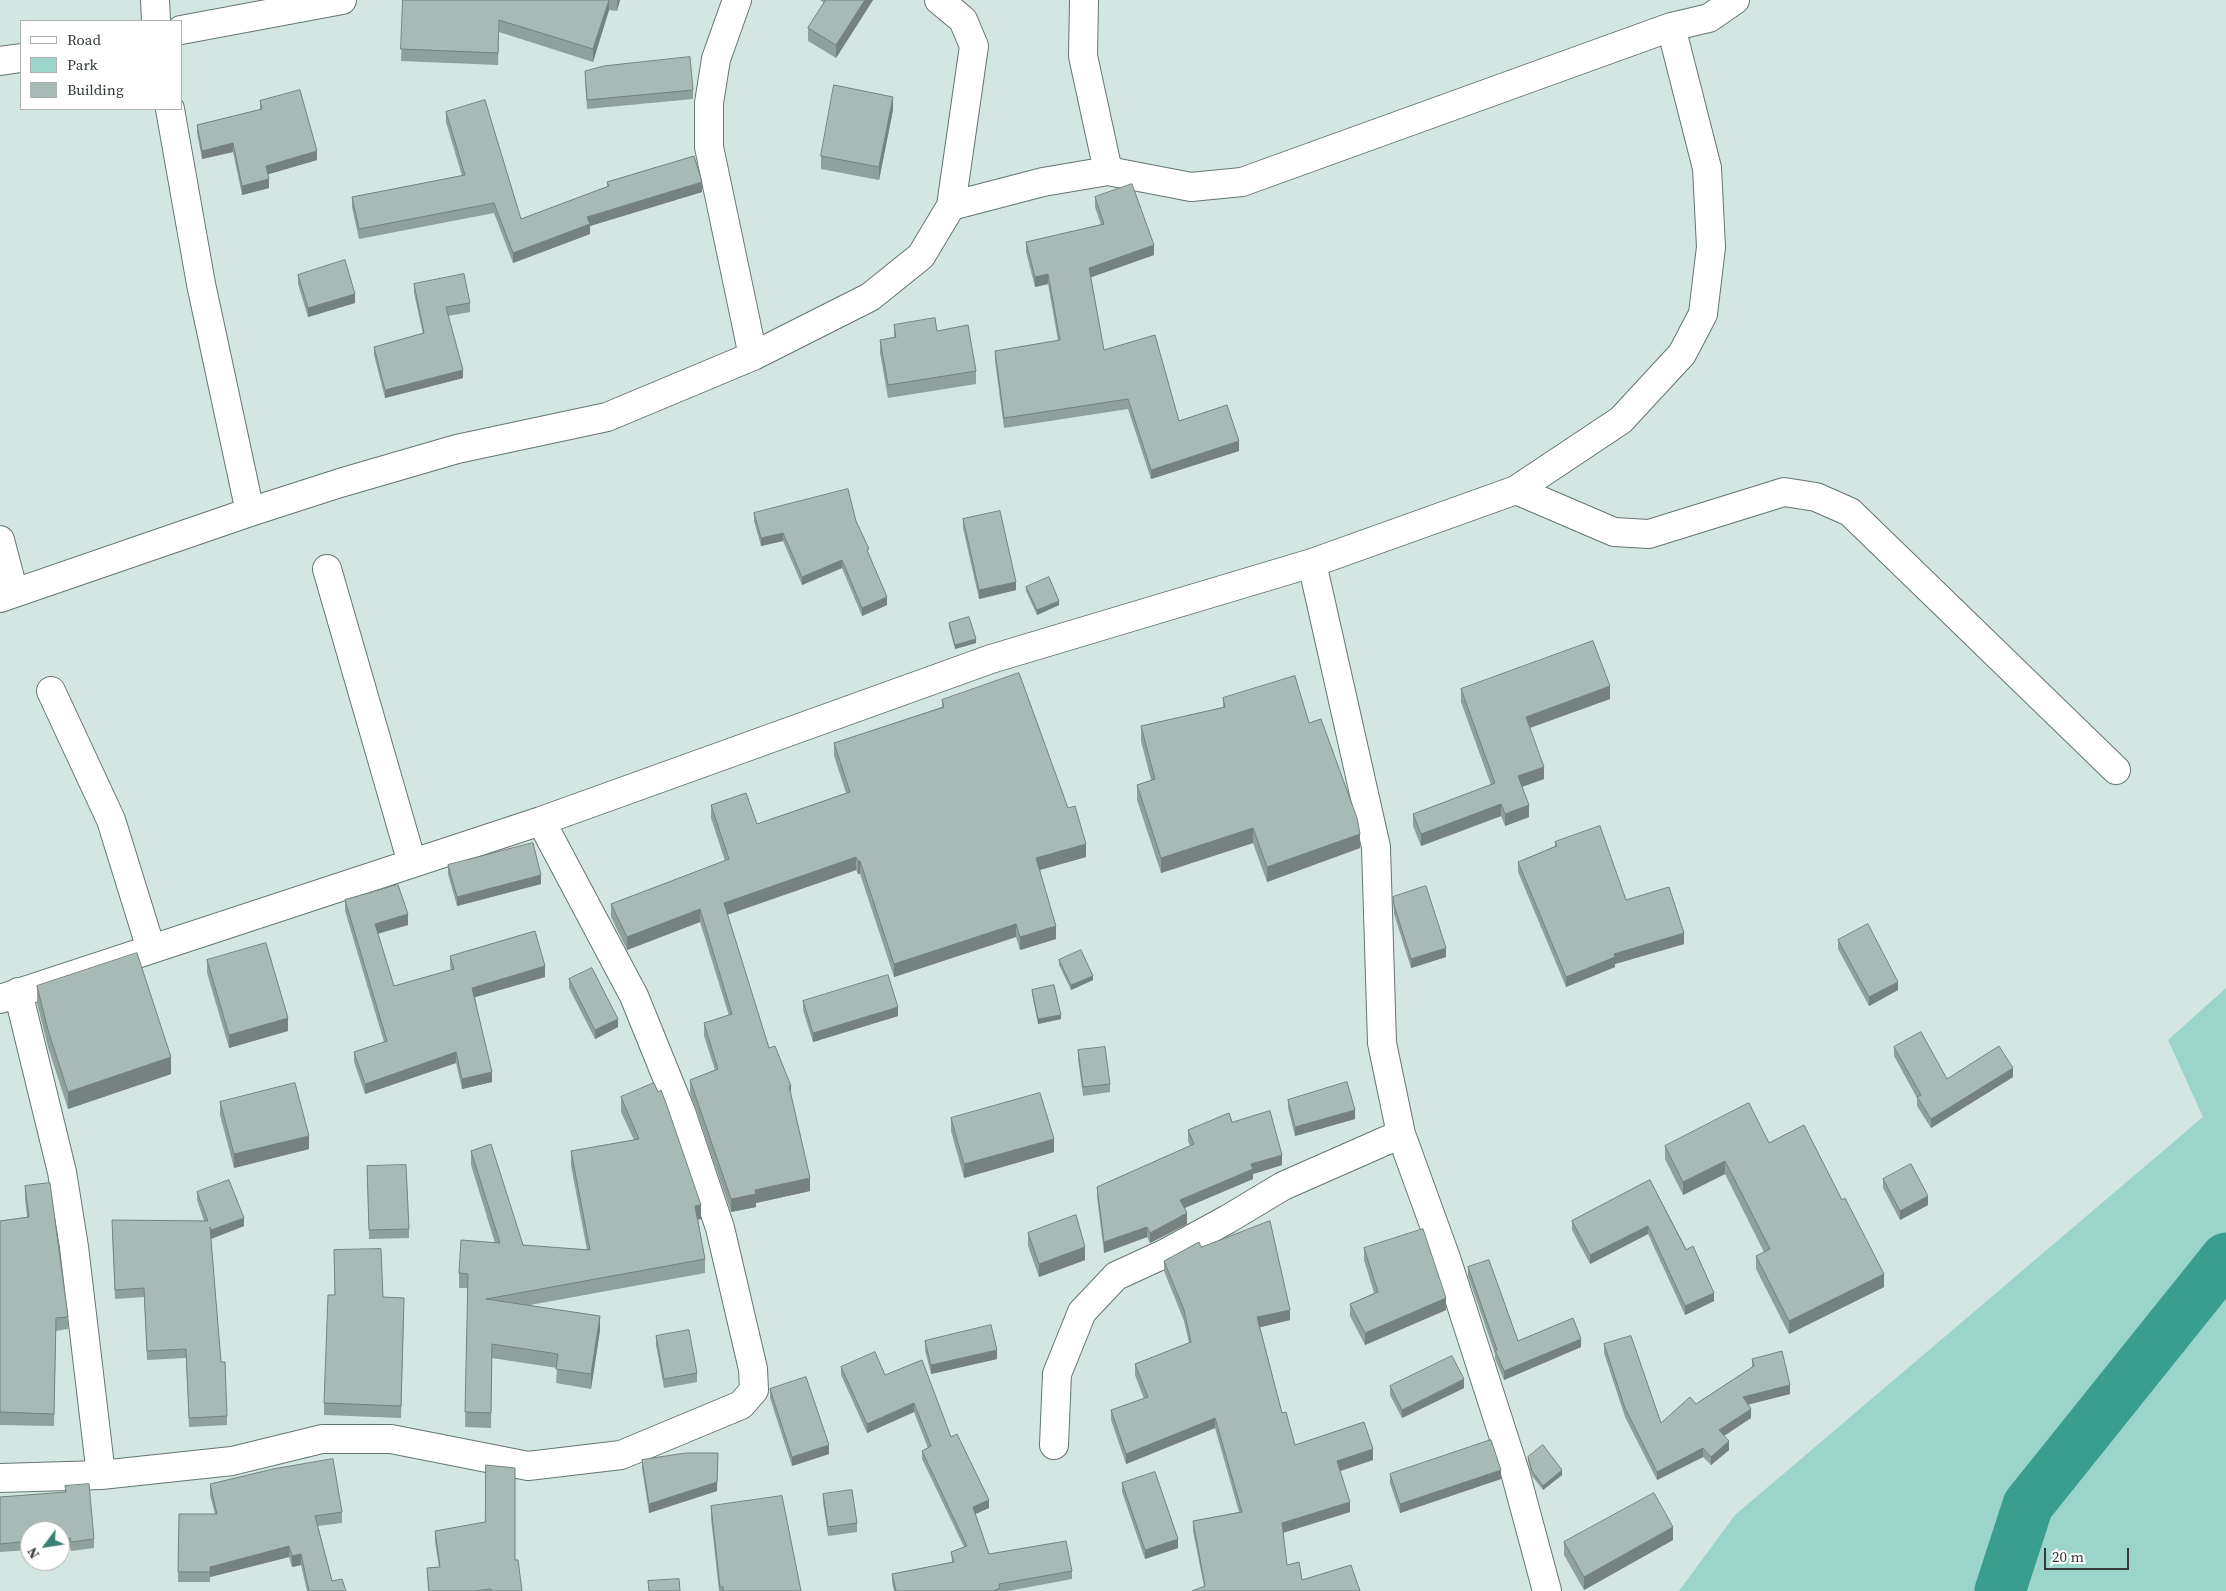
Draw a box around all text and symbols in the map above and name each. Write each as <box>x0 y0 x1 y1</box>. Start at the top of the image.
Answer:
legend <box>20 20 182 110</box>
text: Road <box>67 29 101 50</box>
text: Park <box>67 54 98 75</box>
text: Building <box>67 79 124 100</box>
north arrow <box>20 1521 70 1571</box>
scale bar <box>2046 1538 2131 1570</box>
text: N <box>22 1544 44 1563</box>
text: 20 m <box>2052 1546 2084 1567</box>

